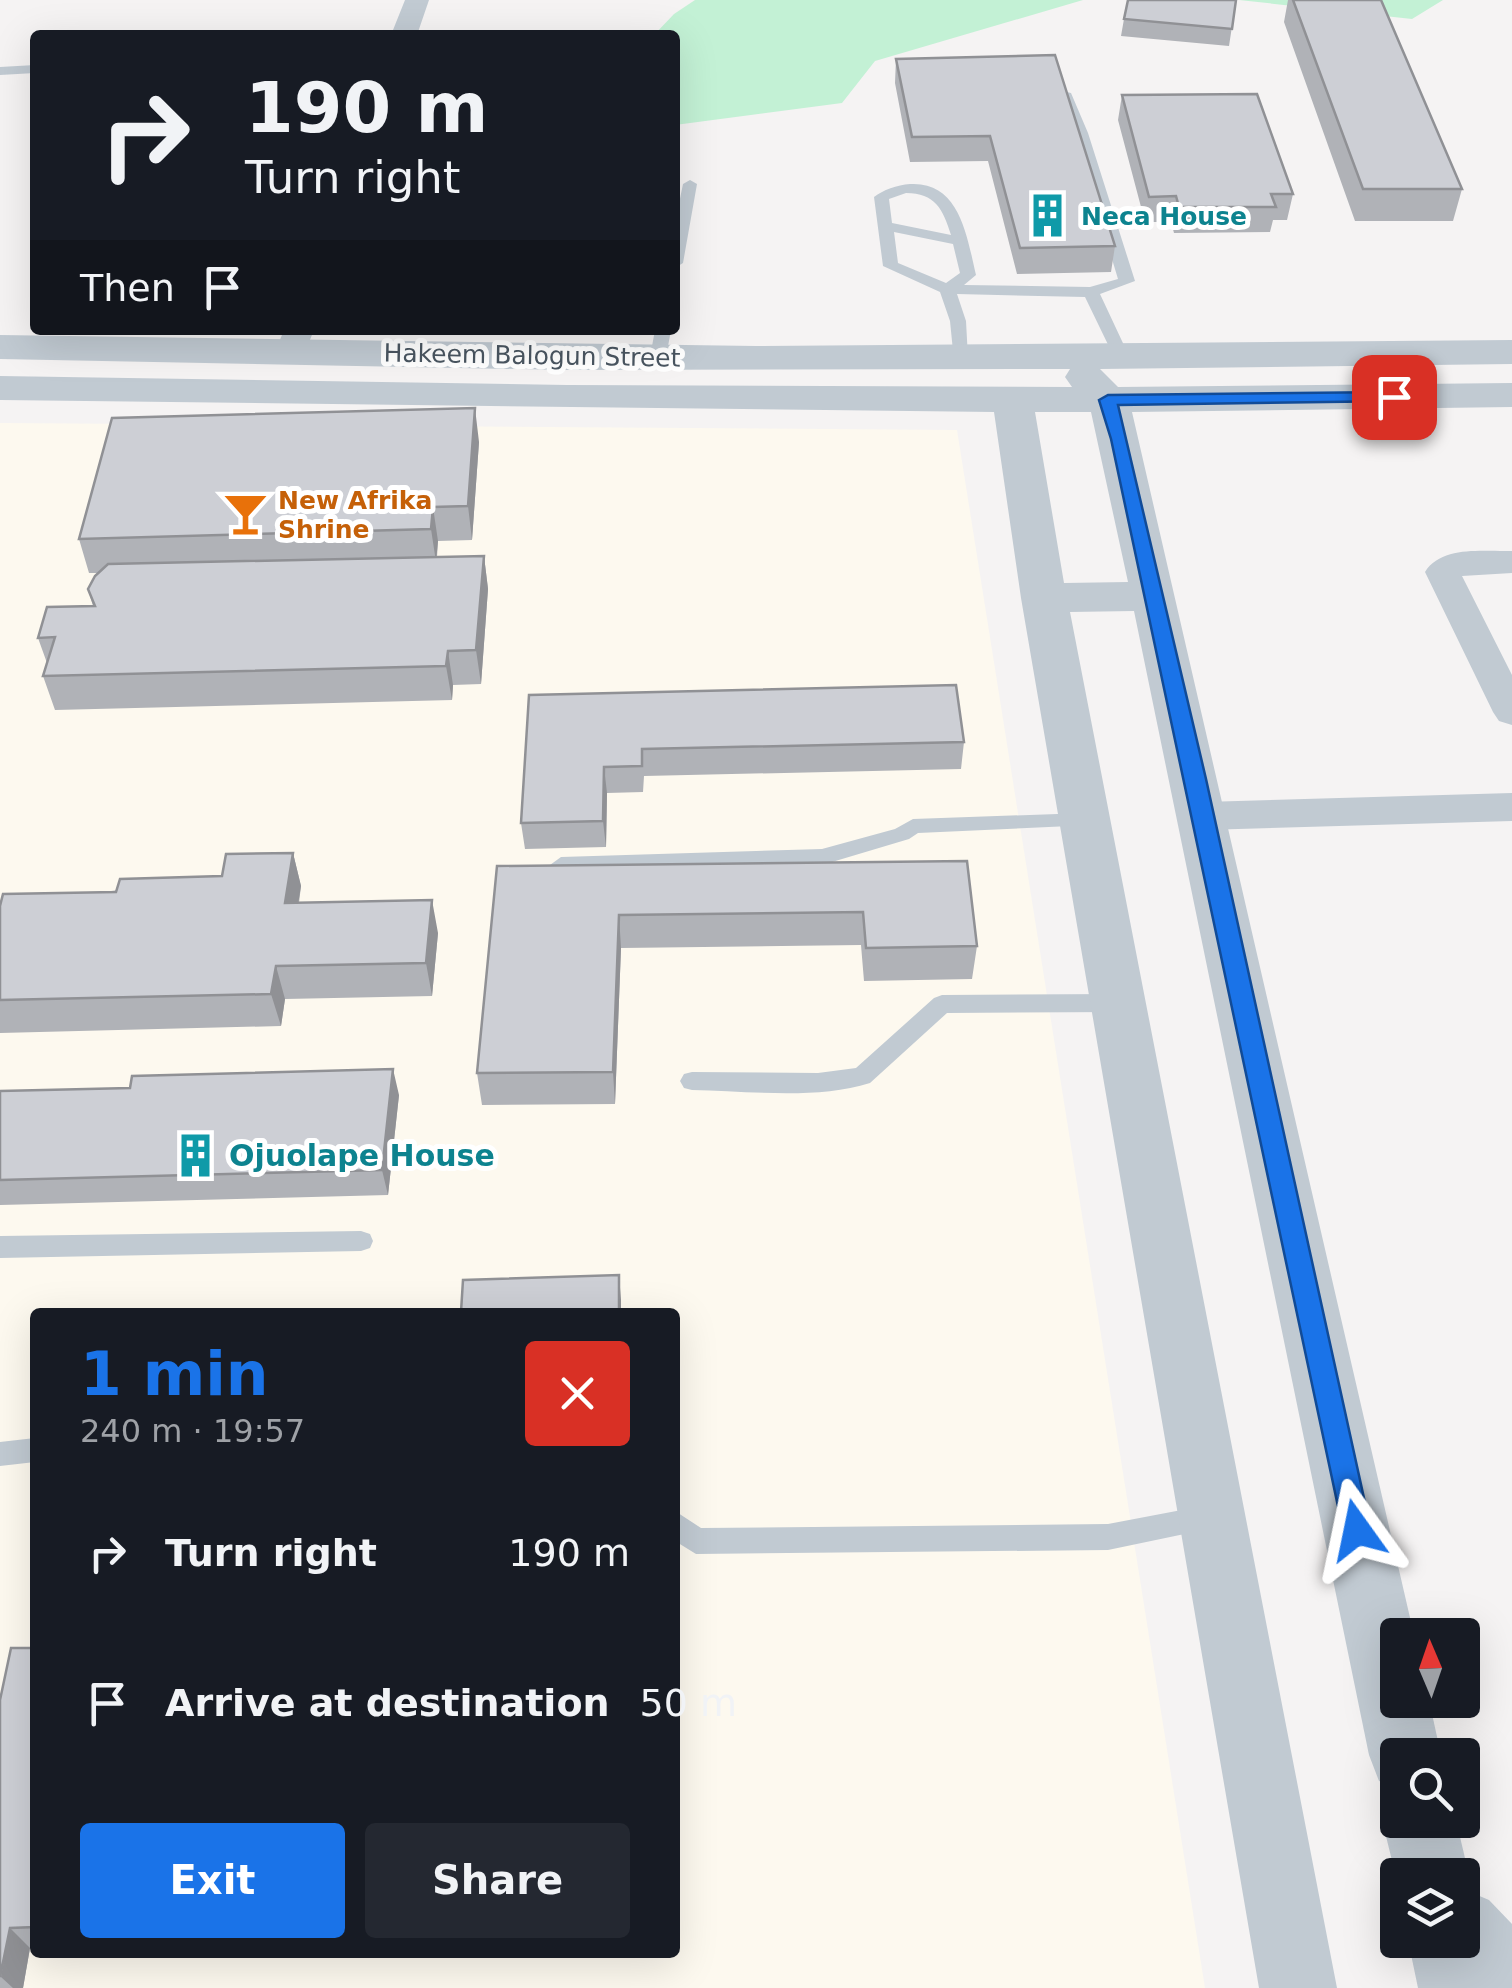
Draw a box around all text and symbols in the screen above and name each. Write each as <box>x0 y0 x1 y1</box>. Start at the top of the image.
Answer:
text: 190 m <box>245 67 488 149</box>
icon: right <box>80 70 210 200</box>
text: Turn right <box>245 151 460 204</box>
building icon: Neca House <box>1024 192 1072 240</box>
place label: Neca House <box>1081 202 1247 231</box>
icon: arrive <box>195 260 250 315</box>
text: Then <box>80 266 175 310</box>
street label: Hakeem Balogun Street <box>383 338 681 373</box>
pin <box>1352 355 1437 440</box>
icon: arrive <box>1367 370 1422 425</box>
place label: New Afrika Shrine <box>278 486 432 544</box>
bar icon: New Afrika Shrine <box>221 490 269 538</box>
building icon: Ojuolape House <box>172 1132 220 1180</box>
place label: Ojuolape House <box>229 1138 495 1173</box>
text: 1 min <box>80 1339 268 1409</box>
button: close <box>525 1341 630 1446</box>
text: 240 m · 19:57 <box>80 1412 305 1450</box>
position arrow <box>1305 1478 1409 1582</box>
icon: right <box>80 1526 135 1581</box>
text: Turn right <box>165 1531 377 1575</box>
text: 190 m <box>508 1531 630 1575</box>
north arrow <box>1380 1618 1480 1718</box>
map controls <box>1380 1618 1480 1958</box>
icon: arrive <box>80 1676 135 1731</box>
text: Arrive at destination <box>165 1681 610 1725</box>
text: 50 m <box>640 1681 737 1725</box>
button: search <box>1380 1738 1480 1838</box>
button: Exit <box>80 1823 345 1938</box>
button: Share <box>365 1823 630 1938</box>
button: layers <box>1380 1858 1480 1958</box>

